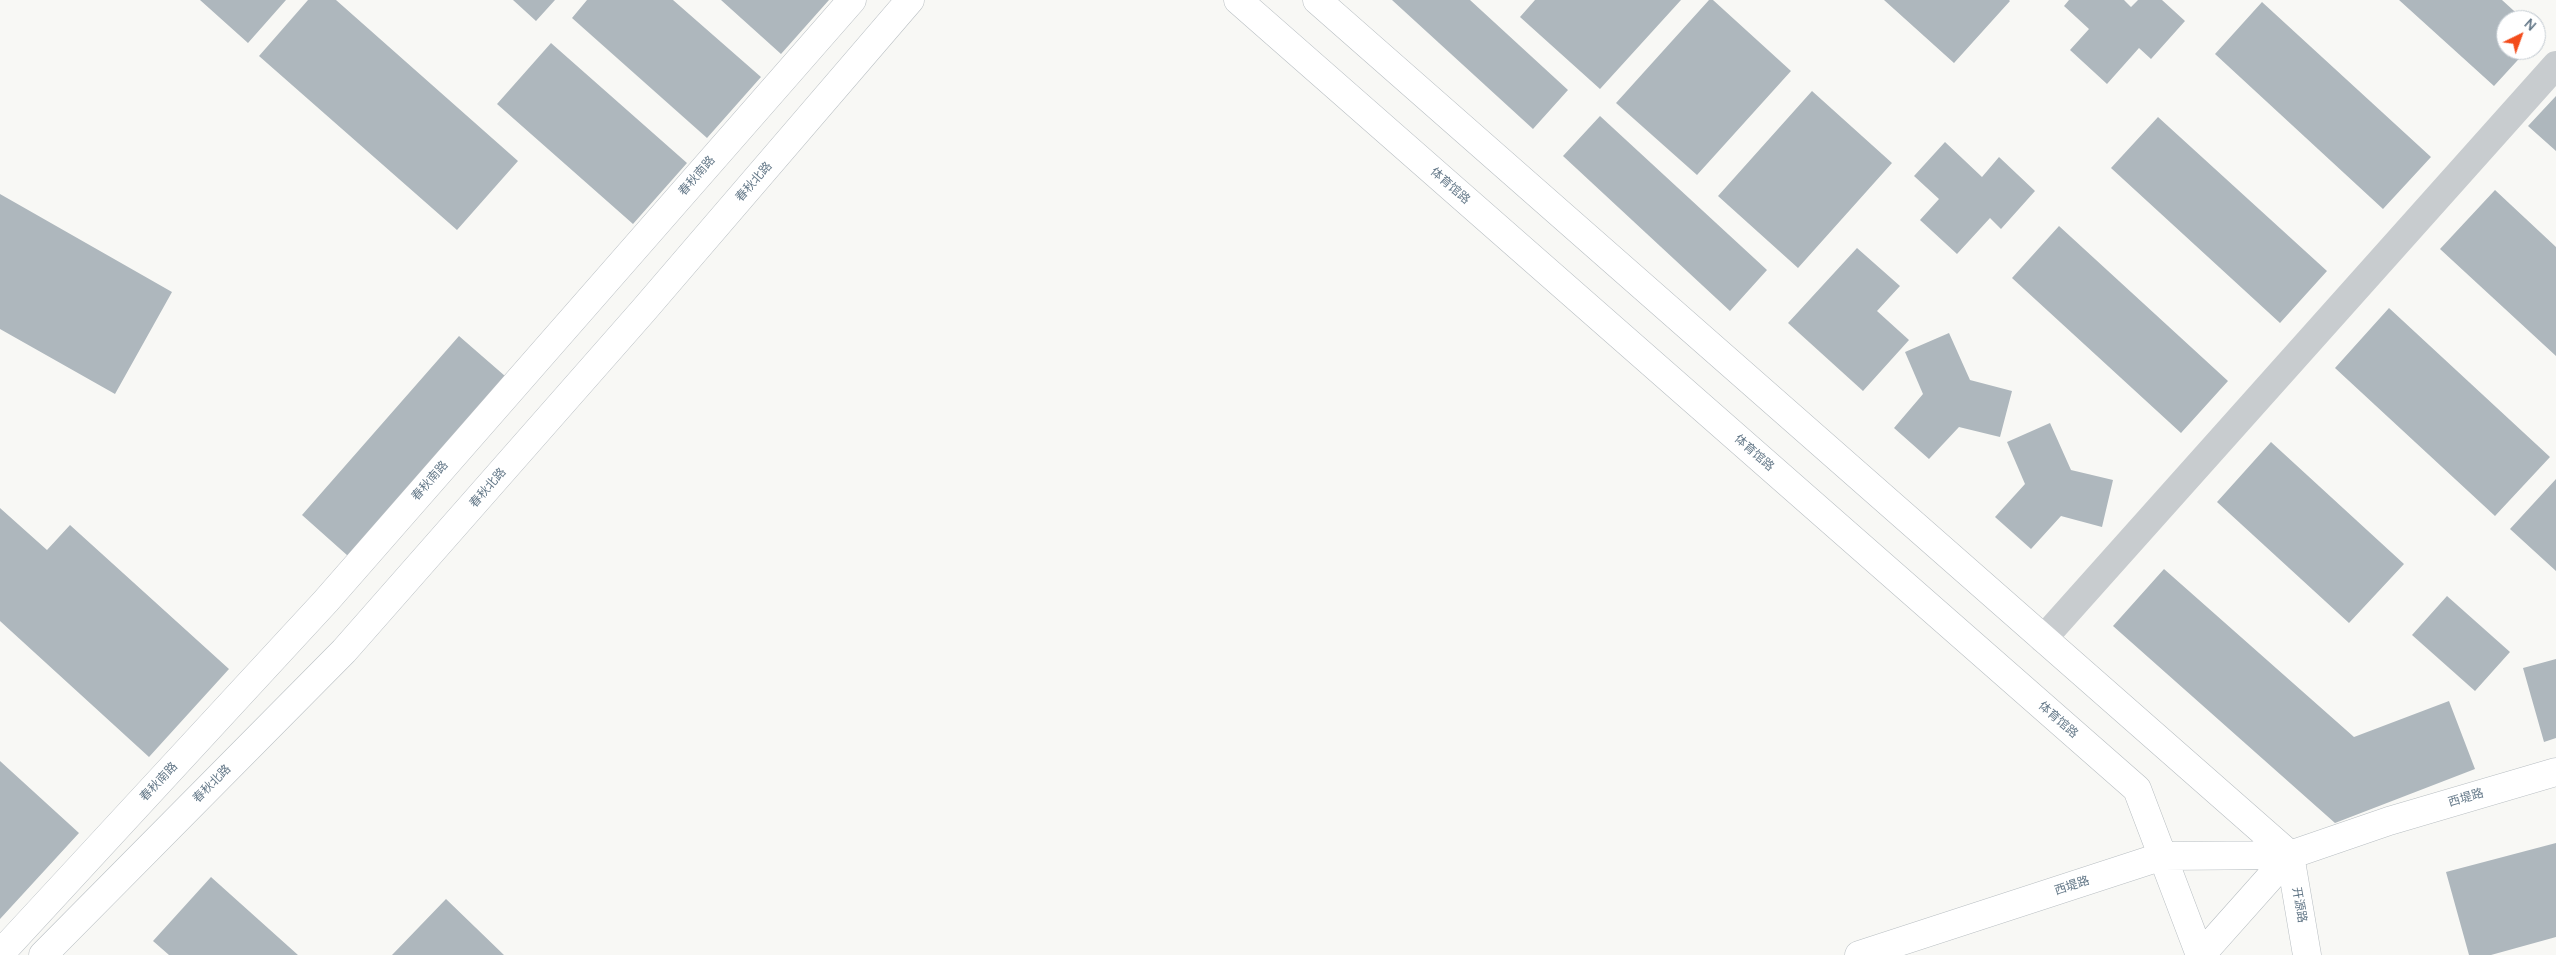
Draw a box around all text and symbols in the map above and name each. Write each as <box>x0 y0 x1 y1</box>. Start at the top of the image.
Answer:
north arrow <box>2496 10 2546 60</box>
text: N <box>2521 14 2541 35</box>
street label: 春秋南路 <box>676 153 718 199</box>
street label: 春秋北路 <box>733 159 775 205</box>
street label: 体育馆路 <box>1427 165 1473 207</box>
street label: 体育馆路 <box>1731 432 1777 474</box>
street label: 春秋南路 <box>409 458 451 504</box>
street label: 春秋北路 <box>467 465 509 511</box>
street label: 体育馆路 <box>2035 699 2081 741</box>
street label: 春秋南路 <box>137 760 181 804</box>
street label: 春秋北路 <box>190 762 234 806</box>
street label: 西堤路 <box>2447 786 2485 810</box>
street label: 西堤路 <box>2053 874 2091 898</box>
street label: 开源路 <box>2289 886 2309 924</box>

